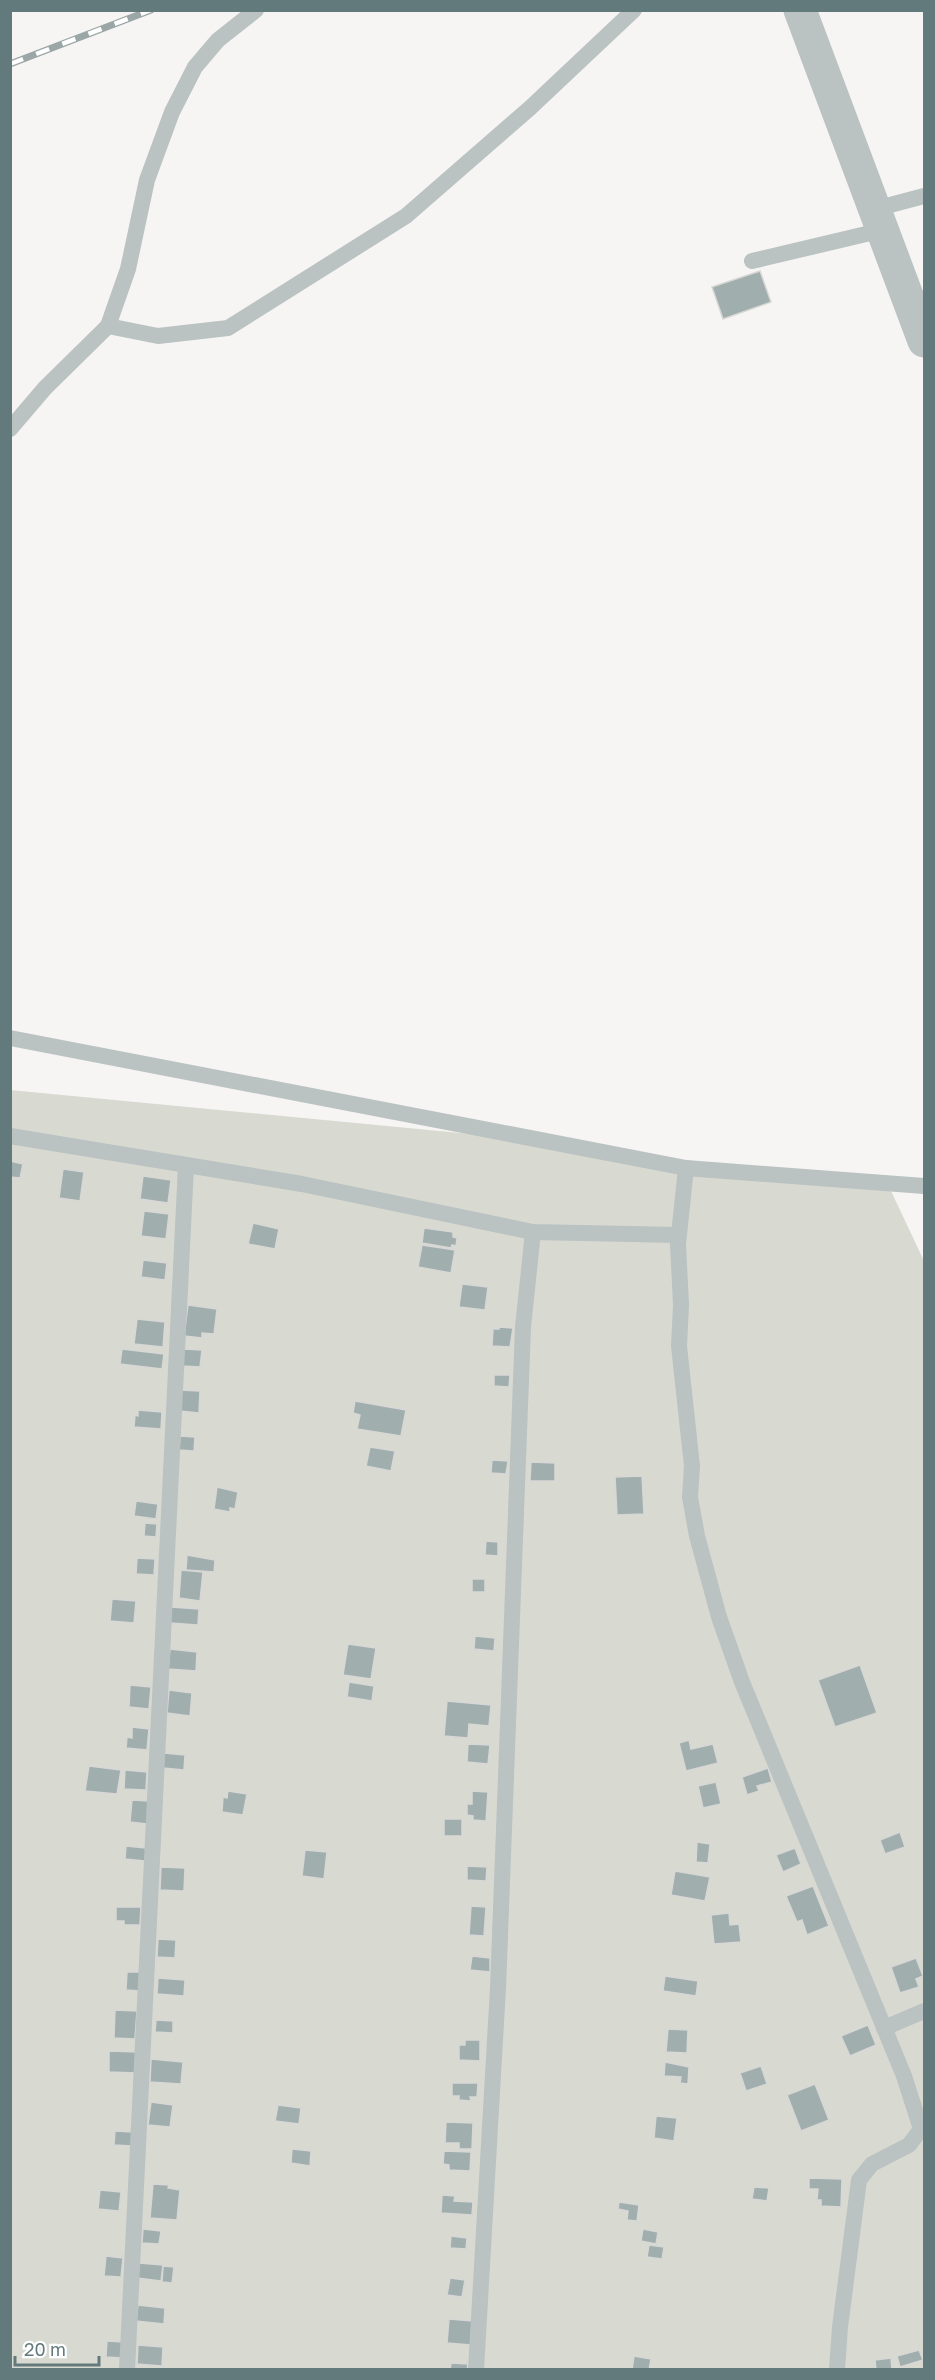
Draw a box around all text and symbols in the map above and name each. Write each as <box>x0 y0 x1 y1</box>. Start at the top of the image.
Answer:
scale bar <box>15 2329 99 2367</box>
text: 20 m <box>24 2338 66 2360</box>

